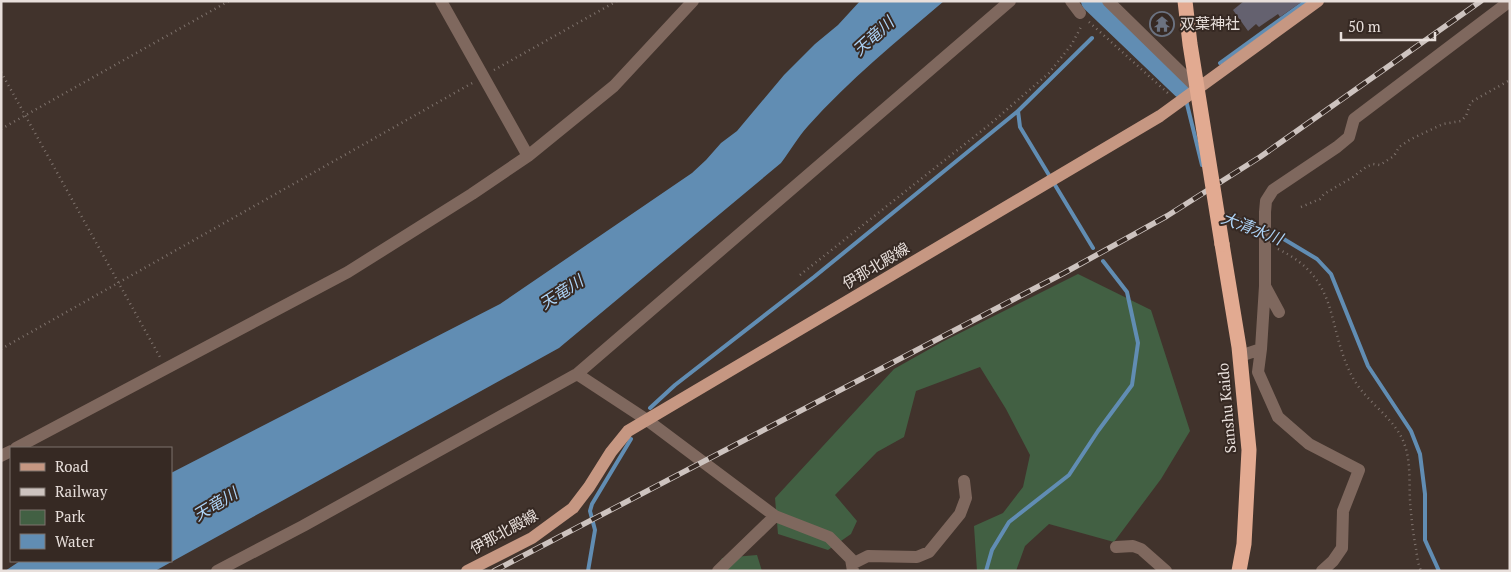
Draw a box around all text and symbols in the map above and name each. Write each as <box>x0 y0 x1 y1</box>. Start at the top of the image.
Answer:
water label: 天竜川 <box>848 10 900 60</box>
scale bar <box>1341 10 1435 42</box>
temple icon: 双葉神社 <box>1149 11 1175 37</box>
place label: 双葉神社 <box>1180 13 1240 33</box>
text: 50 m <box>1348 16 1381 36</box>
water label: 大清水川 <box>1218 206 1288 250</box>
street label: 伊那北殿線 <box>838 237 913 293</box>
water label: 天竜川 <box>535 269 589 314</box>
street label: Sanshu Kaido <box>1212 362 1240 454</box>
legend <box>10 447 172 562</box>
text: Road <box>55 456 88 476</box>
text: Railway <box>55 481 108 501</box>
water label: 天竜川 <box>189 481 243 526</box>
street label: 伊那北殿線 <box>466 504 541 558</box>
text: Park <box>55 506 85 526</box>
text: Water <box>55 531 95 551</box>

